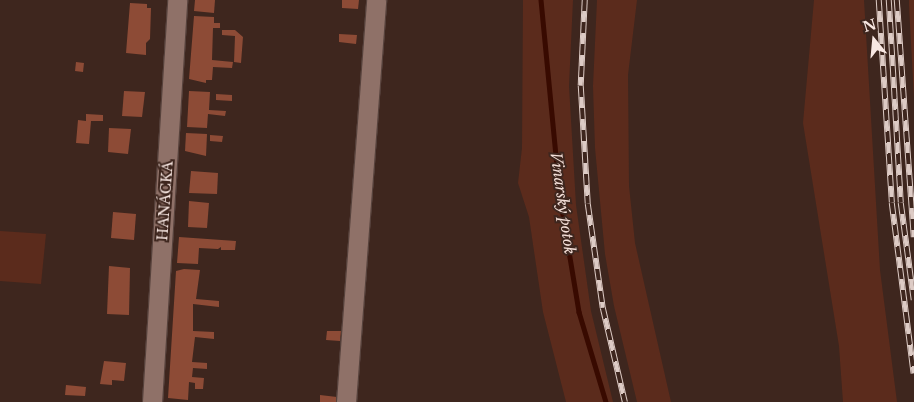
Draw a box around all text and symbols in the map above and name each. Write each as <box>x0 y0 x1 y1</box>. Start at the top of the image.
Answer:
north arrow <box>849 15 899 65</box>
text: N <box>861 15 879 36</box>
water label: Vinarský potok <box>547 151 579 255</box>
street label: HANÁCKÁ <box>154 161 176 241</box>

